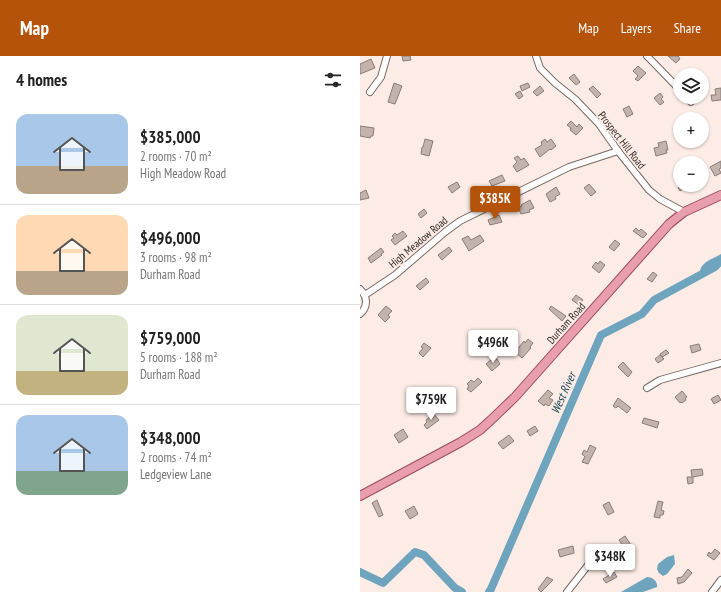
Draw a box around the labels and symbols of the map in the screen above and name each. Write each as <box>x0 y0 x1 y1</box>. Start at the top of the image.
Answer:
street label: Prospect Hill Road <box>595 108 649 172</box>
pin: $385K <box>467 186 523 220</box>
street label: High Meadow Road <box>386 213 451 271</box>
street label: Durham Road <box>544 299 588 347</box>
pin: $496K <box>465 330 521 364</box>
water label: West River <box>547 368 579 416</box>
pin: $759K <box>403 387 459 421</box>
pin: $348K <box>582 544 638 578</box>

